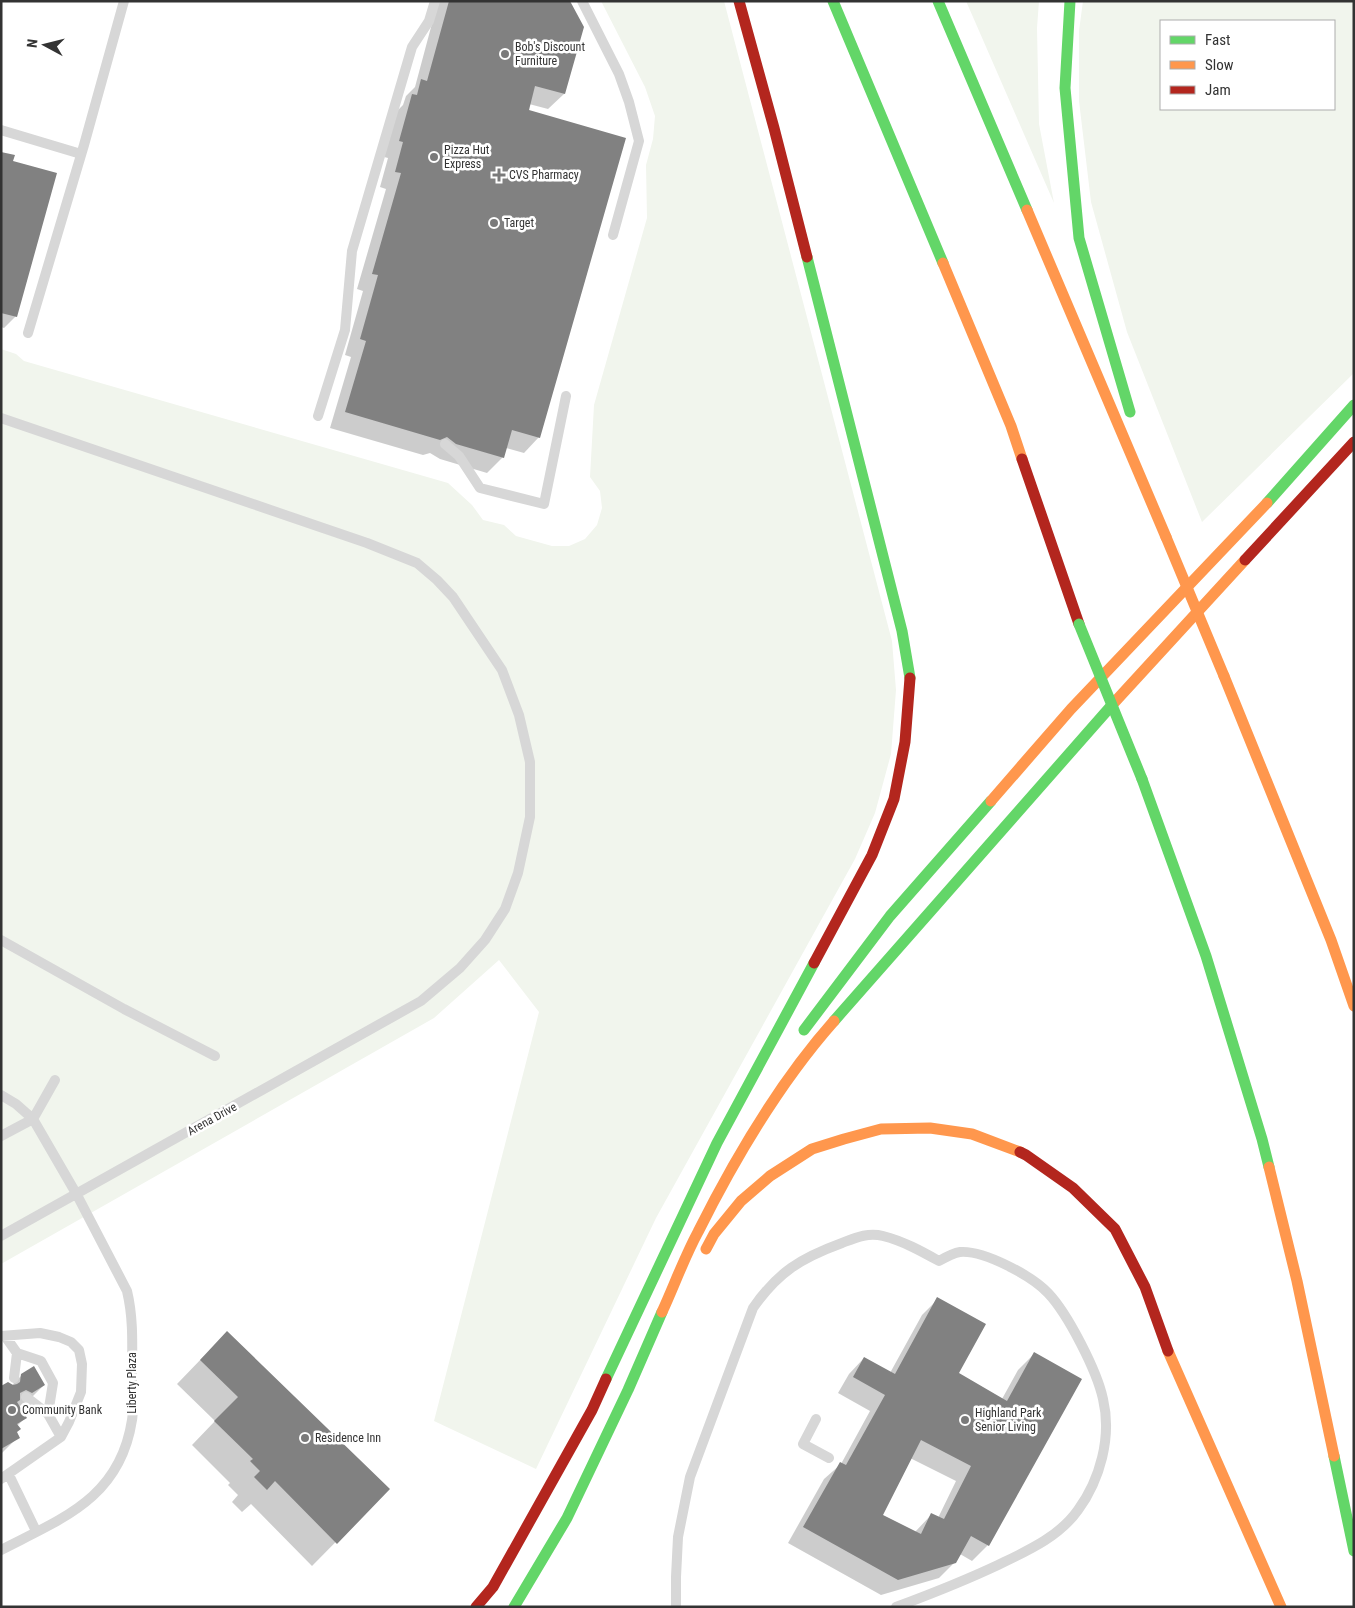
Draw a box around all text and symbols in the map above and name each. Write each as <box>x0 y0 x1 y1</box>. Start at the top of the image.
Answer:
north arrow <box>20 20 70 70</box>
legend <box>1160 20 1335 110</box>
text: Fast <box>1205 31 1230 49</box>
text: N <box>24 38 41 49</box>
place label: Bob's Discount Furniture <box>515 40 585 68</box>
marker: Bob's Discount Furniture <box>499 48 511 60</box>
text: Slow <box>1205 56 1234 74</box>
text: Jam <box>1205 81 1231 99</box>
place label: Pizza Hut Express <box>444 143 490 171</box>
marker: Pizza Hut Express <box>428 151 440 163</box>
place label: CVS Pharmacy <box>509 168 579 182</box>
marker: CVS Pharmacy <box>493 169 505 181</box>
place label: Target <box>504 216 534 230</box>
marker: Target <box>488 217 500 229</box>
street label: Arena Drive <box>185 1100 239 1138</box>
street label: Liberty Plaza <box>125 1352 139 1414</box>
place label: Community Bank <box>22 1403 103 1417</box>
marker: Community Bank <box>6 1404 18 1416</box>
place label: Highland Park Senior Living <box>975 1406 1042 1434</box>
marker: Highland Park Senior Living <box>959 1414 971 1426</box>
place label: Residence Inn <box>315 1431 381 1445</box>
marker: Residence Inn <box>299 1432 311 1444</box>

